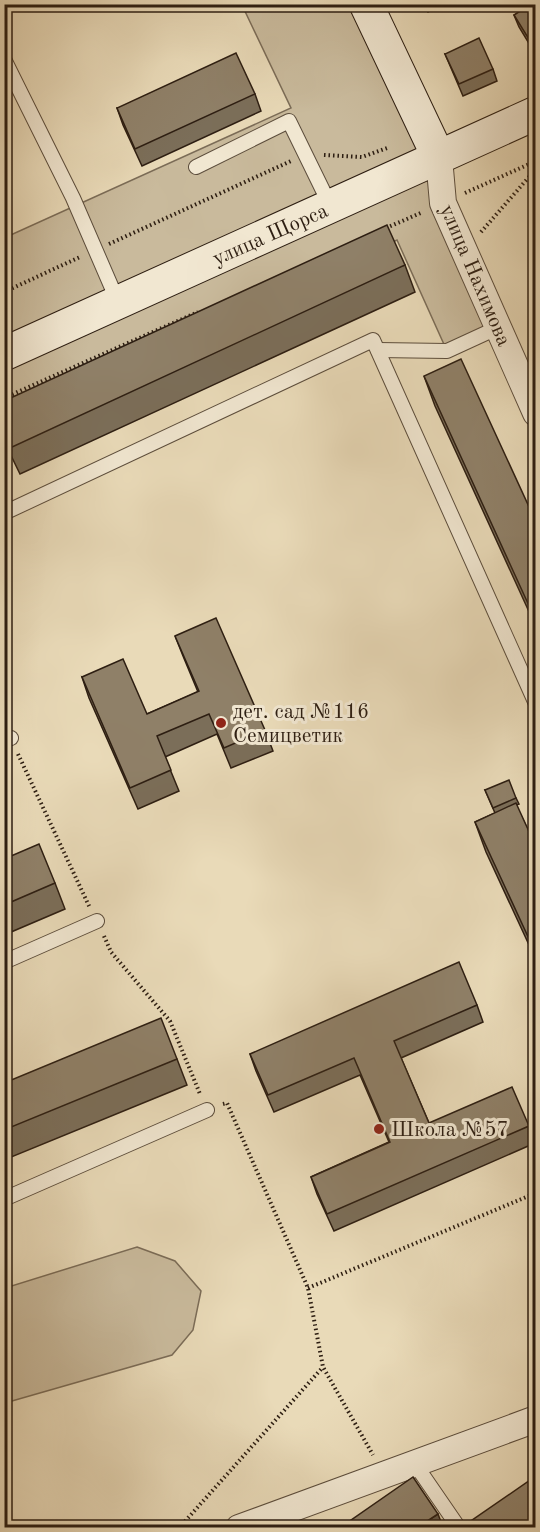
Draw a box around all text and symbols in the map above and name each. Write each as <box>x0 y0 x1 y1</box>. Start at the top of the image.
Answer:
street label: улица Щорса <box>210 201 331 270</box>
street label: улица Нахимова <box>435 202 514 350</box>
place label: дет. сад №116 Семицветик <box>233 702 369 747</box>
marker: дет. сад №116 Семицветик <box>214 716 228 730</box>
place label: Школа №57 <box>391 1120 509 1141</box>
marker: Школа №57 <box>372 1122 386 1136</box>

